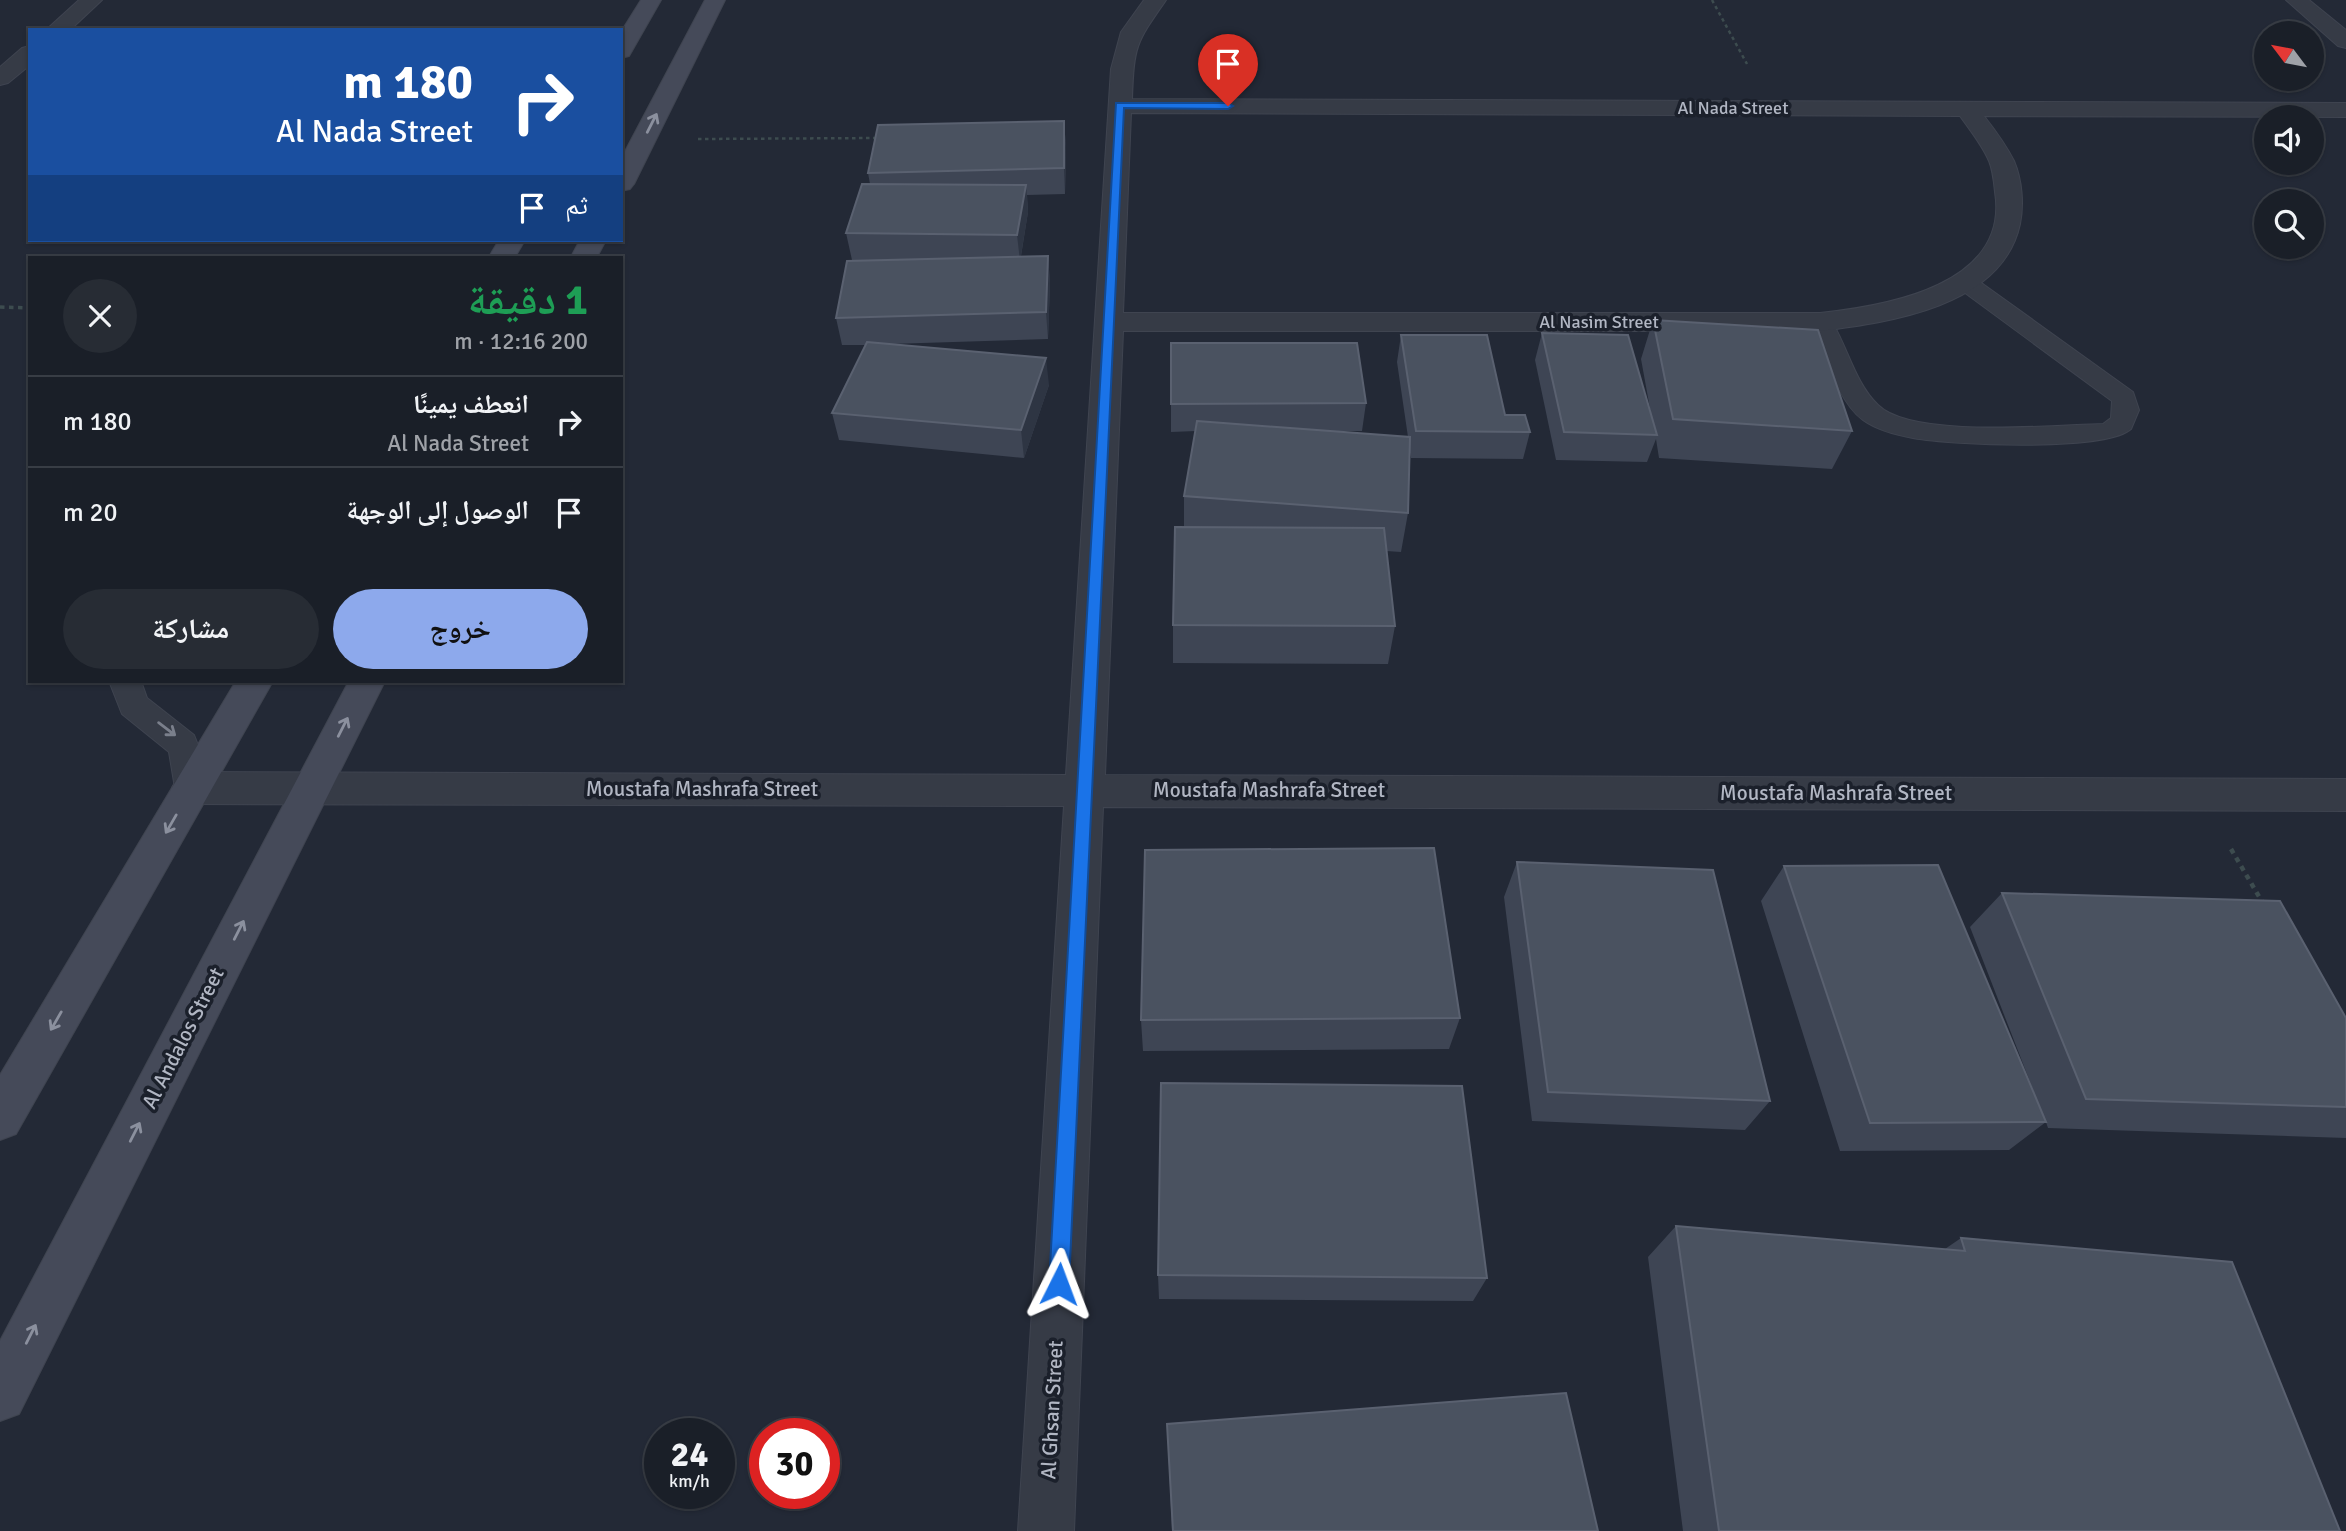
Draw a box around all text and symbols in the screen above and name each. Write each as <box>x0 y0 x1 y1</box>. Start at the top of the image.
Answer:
north arrow <box>2254 21 2324 91</box>
map controls <box>2254 21 2324 259</box>
pin <box>1198 34 1258 106</box>
icon: arrive <box>1209 45 1247 83</box>
text: 180 m <box>343 52 473 112</box>
icon: right <box>497 56 588 147</box>
street label: Al Nada Street <box>1678 97 1788 119</box>
button: sound <box>2254 105 2324 175</box>
text: Al Nada Street <box>276 112 473 151</box>
one-way arrow <box>646 114 660 134</box>
icon: arrive <box>513 189 551 227</box>
button: search <box>2254 189 2324 259</box>
text: ثم <box>565 190 588 222</box>
text: 1 دقيقة <box>468 275 588 326</box>
button: close <box>63 279 137 353</box>
street label: Al Nasim Street <box>1539 311 1659 333</box>
text: 200 m · 12:16 <box>454 327 588 356</box>
text: انعطف يمينًا <box>413 389 529 421</box>
icon: right <box>550 403 588 441</box>
text: 180 m <box>63 406 132 438</box>
text: Al Nada Street <box>387 429 529 458</box>
icon: arrive <box>550 494 588 532</box>
text: الوصول إلى الوجهة <box>347 495 529 527</box>
text: 20 m <box>63 497 118 529</box>
button: مشاركة <box>63 589 319 669</box>
button: خروج <box>333 589 588 669</box>
one-way arrow <box>336 717 350 738</box>
one-way arrow <box>157 721 176 736</box>
street label: Moustafa Mashrafa Street <box>586 776 818 802</box>
street label: Moustafa Mashrafa Street <box>1153 777 1385 803</box>
street label: Moustafa Mashrafa Street <box>1720 780 1952 806</box>
one-way arrow <box>164 814 178 834</box>
one-way arrow <box>232 920 246 940</box>
street label: Al Andalos Street <box>136 963 230 1113</box>
one-way arrow <box>49 1011 63 1031</box>
one-way arrow <box>129 1122 143 1143</box>
position arrow <box>1022 1247 1096 1321</box>
one-way arrow <box>25 1324 39 1345</box>
street label: Al Ghsan Street <box>1035 1340 1069 1480</box>
speed limit sign: 30 <box>749 1418 840 1509</box>
text: 24 <box>671 1433 708 1476</box>
text: km/h <box>669 1470 710 1492</box>

